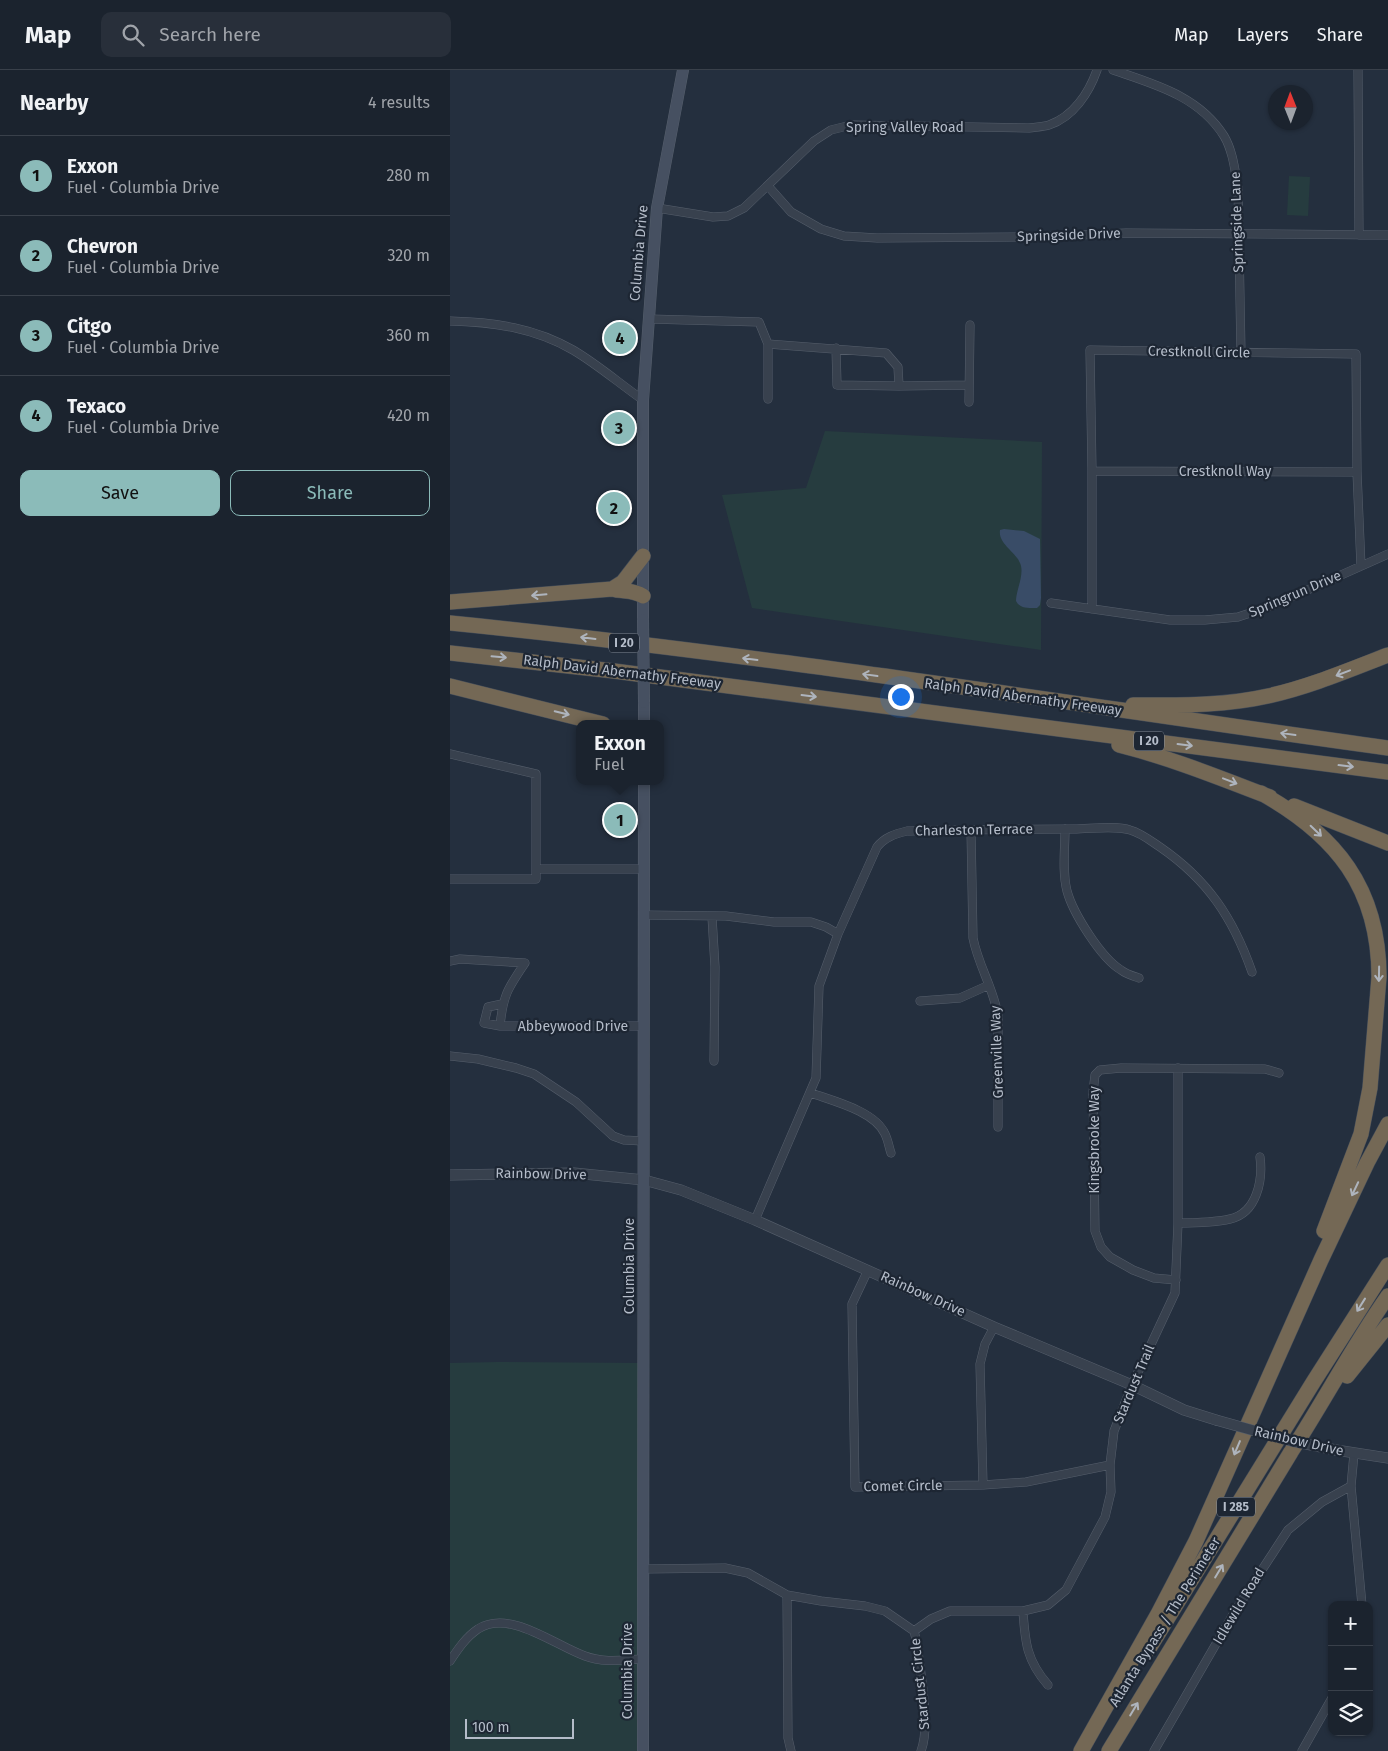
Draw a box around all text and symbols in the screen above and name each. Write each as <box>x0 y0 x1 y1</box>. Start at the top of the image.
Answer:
search box <box>101 12 451 57</box>
text: Map <box>25 21 71 49</box>
icon: search <box>119 21 147 49</box>
text: Search here <box>159 23 261 46</box>
text: Map <box>1174 24 1209 46</box>
text: Layers <box>1237 24 1289 46</box>
text: Share <box>1317 24 1363 46</box>
north arrow <box>1268 85 1313 130</box>
text: Nearby <box>20 90 88 116</box>
text: 4 results <box>368 93 430 112</box>
street label: Spring Valley Road <box>846 119 964 136</box>
text: Exxon <box>67 155 118 178</box>
text: 1 <box>32 166 40 185</box>
text: 280 m <box>386 166 430 185</box>
street label: Springside Lane <box>1227 171 1247 273</box>
text: Fuel · Columbia Drive <box>67 178 219 197</box>
street label: Columbia Drive <box>626 204 652 302</box>
street label: Springside Drive <box>1017 225 1121 245</box>
text: Chevron <box>67 235 138 258</box>
text: 2 <box>32 246 40 265</box>
text: 320 m <box>387 246 430 265</box>
text: Fuel · Columbia Drive <box>67 258 219 277</box>
text: Citgo <box>67 315 111 338</box>
pin: 4 <box>604 319 636 357</box>
text: 3 <box>32 326 40 345</box>
text: 360 m <box>387 326 430 345</box>
text: Fuel · Columbia Drive <box>67 338 219 357</box>
street label: Crestknoll Circle <box>1148 343 1250 361</box>
text: Texaco <box>67 395 126 418</box>
text: 4 <box>31 406 41 425</box>
text: 420 m <box>387 406 430 425</box>
pin: 3 <box>603 409 635 447</box>
text: Fuel · Columbia Drive <box>67 418 219 437</box>
street label: Crestknoll Way <box>1179 463 1271 480</box>
button: Save <box>20 470 220 516</box>
button: Share <box>230 470 430 516</box>
pin: 2 <box>598 489 630 527</box>
street label: Springrun Drive <box>1246 567 1344 621</box>
one-way arrow <box>532 590 548 599</box>
one-way arrow <box>581 633 597 643</box>
road number: I 20 <box>609 634 639 652</box>
street label: Ralph David Abernathy Freeway <box>522 651 722 693</box>
one-way arrow <box>490 653 506 662</box>
one-way arrow <box>742 654 758 664</box>
one-way arrow <box>1335 669 1350 678</box>
one-way arrow <box>863 670 879 680</box>
street label: Ralph David Abernathy Freeway <box>923 675 1123 719</box>
your location <box>888 684 914 710</box>
one-way arrow <box>801 691 817 701</box>
one-way arrow <box>553 709 569 719</box>
popup <box>576 720 664 785</box>
one-way arrow <box>1280 729 1296 739</box>
road number: I 20 <box>1134 731 1164 750</box>
text: Exxon <box>594 732 646 755</box>
one-way arrow <box>1176 740 1192 750</box>
text: Fuel <box>594 755 624 774</box>
one-way arrow <box>1337 761 1353 771</box>
one-way arrow <box>1222 777 1237 787</box>
pin: 1 <box>604 801 636 839</box>
street label: Charleston Terrace <box>915 820 1033 840</box>
one-way arrow <box>1309 825 1322 837</box>
one-way arrow <box>1374 966 1384 982</box>
street label: Greenville Way <box>987 1005 1007 1099</box>
street label: Abbeywood Drive <box>518 1018 628 1035</box>
street label: Kingsbrooke Way <box>1086 1086 1103 1194</box>
street label: Rainbow Drive <box>495 1165 587 1183</box>
one-way arrow <box>1349 1181 1359 1196</box>
street label: Columbia Drive <box>621 1218 638 1314</box>
street label: Rainbow Drive <box>878 1268 968 1320</box>
one-way arrow <box>1356 1298 1366 1312</box>
street label: Stardust Trail <box>1110 1342 1158 1426</box>
street label: Rainbow Drive <box>1253 1422 1345 1460</box>
one-way arrow <box>1232 1440 1241 1455</box>
street label: Comet Circle <box>863 1477 943 1495</box>
road number: I 285 <box>1217 1498 1255 1516</box>
street label: Atlanta Bypass / The Perimeter <box>1106 1534 1225 1710</box>
one-way arrow <box>1214 1564 1224 1578</box>
street label: Idlewild Road <box>1209 1565 1269 1647</box>
map controls <box>1328 1601 1373 1736</box>
button: + <box>1328 1601 1373 1646</box>
street label: Columbia Drive <box>619 1623 636 1719</box>
street label: Stardust Circle <box>907 1637 933 1731</box>
button: − <box>1328 1646 1373 1691</box>
button: layers <box>1328 1691 1373 1736</box>
one-way arrow <box>1130 1703 1140 1717</box>
scale bar <box>465 1716 574 1739</box>
text: 100 m <box>472 1719 509 1736</box>

